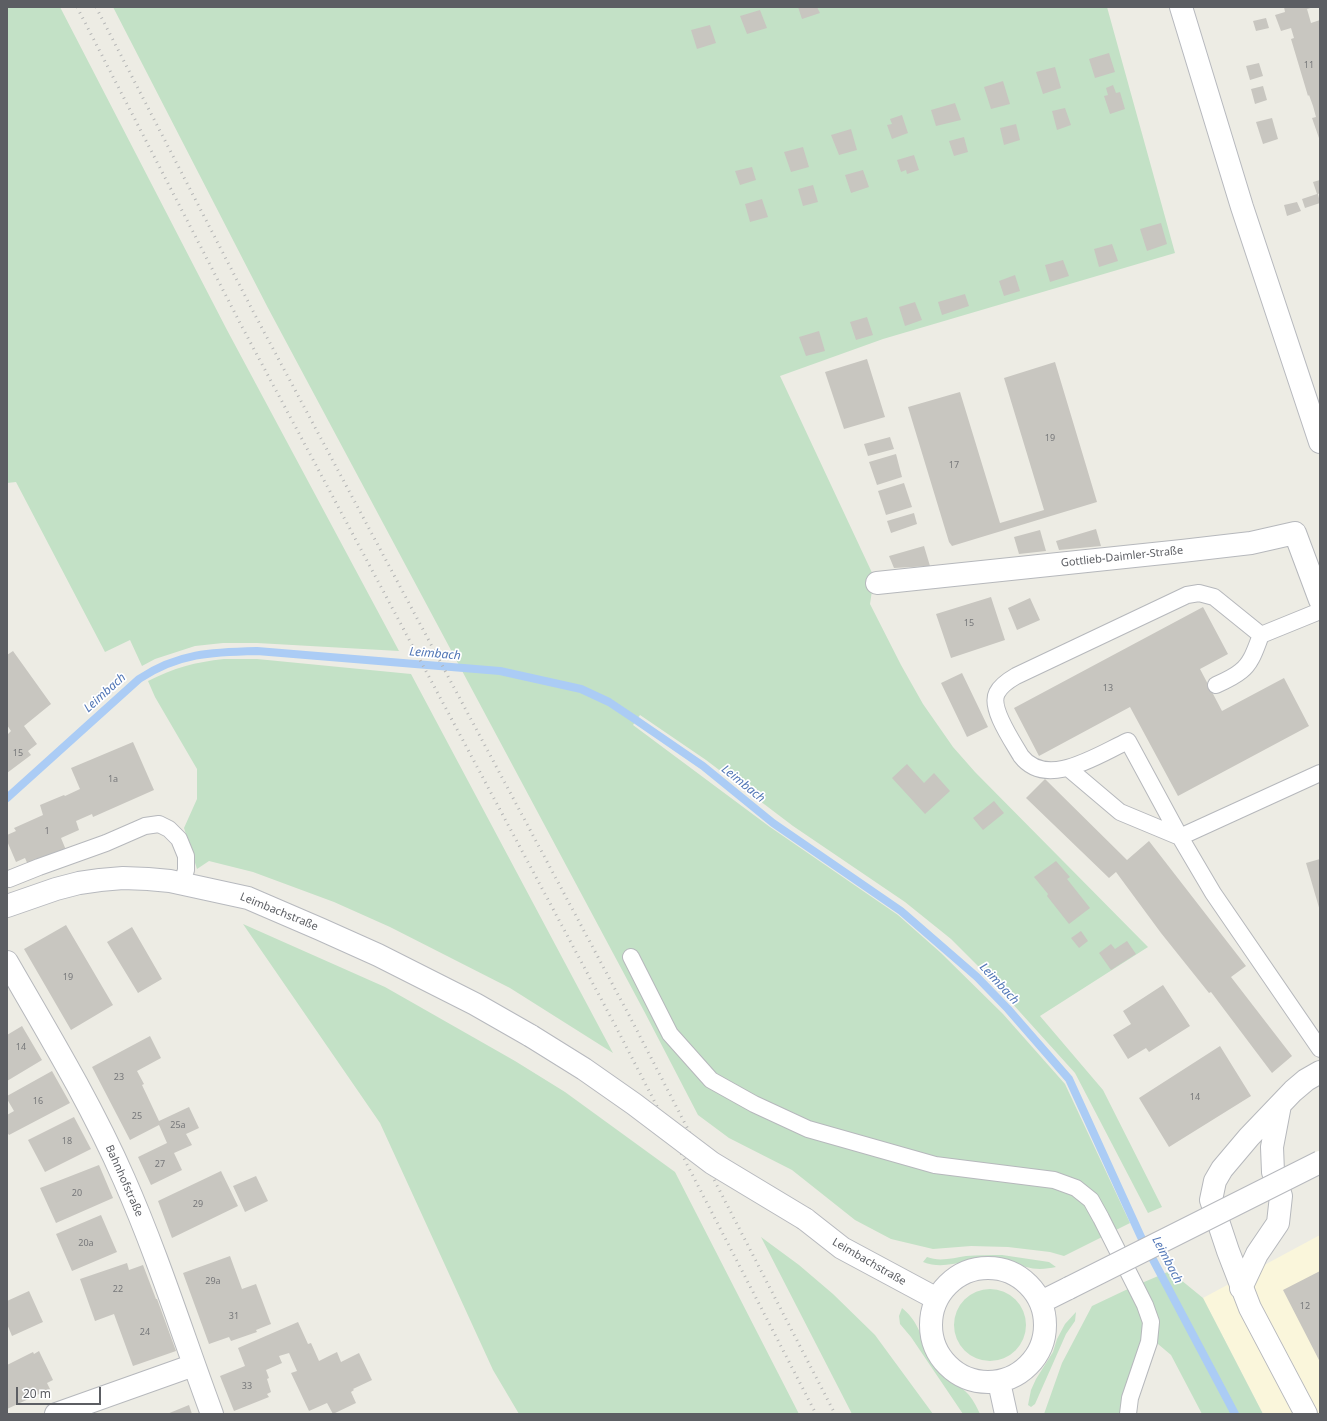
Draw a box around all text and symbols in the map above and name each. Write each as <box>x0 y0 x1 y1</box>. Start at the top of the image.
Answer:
house number: 11 <box>1304 60 1314 70</box>
house number: 19 <box>1045 433 1055 443</box>
house number: 17 <box>949 460 959 470</box>
street label: Gottlieb-Daimler-Straße <box>1060 544 1184 570</box>
house number: 15 <box>964 618 974 628</box>
water label: Leimbach <box>409 645 461 663</box>
water label: Leimbach <box>81 670 129 716</box>
house number: 13 <box>1103 683 1113 693</box>
house number: 15 <box>13 748 23 758</box>
water label: Leimbach <box>718 762 768 806</box>
house number: 1a <box>108 774 118 784</box>
house number: 1 <box>44 826 50 836</box>
street label: Leimbachstraße <box>238 890 320 934</box>
water label: Leimbach <box>976 960 1022 1008</box>
house number: 19 <box>63 972 73 982</box>
house number: 14 <box>16 1042 26 1052</box>
house number: 23 <box>114 1072 124 1082</box>
house number: 14 <box>1190 1092 1200 1102</box>
house number: 16 <box>33 1096 43 1106</box>
house number: 25 <box>132 1111 142 1121</box>
house number: 25a <box>170 1120 186 1130</box>
house number: 18 <box>62 1136 72 1146</box>
street label: Bahnhofstraße <box>102 1143 146 1219</box>
house number: 27 <box>155 1159 165 1169</box>
house number: 20 <box>72 1188 82 1198</box>
house number: 29 <box>193 1199 203 1209</box>
water label: Leimbach <box>1149 1234 1185 1286</box>
street label: Leimbachstraße <box>830 1236 908 1288</box>
house number: 20a <box>78 1238 94 1248</box>
house number: 29a <box>205 1276 221 1286</box>
house number: 22 <box>113 1284 123 1294</box>
house number: 12 <box>1300 1301 1310 1311</box>
house number: 31 <box>229 1311 239 1321</box>
house number: 24 <box>140 1327 150 1337</box>
scale bar <box>18 1379 103 1405</box>
house number: 33 <box>242 1381 252 1391</box>
text: 20 m <box>23 1385 51 1402</box>

